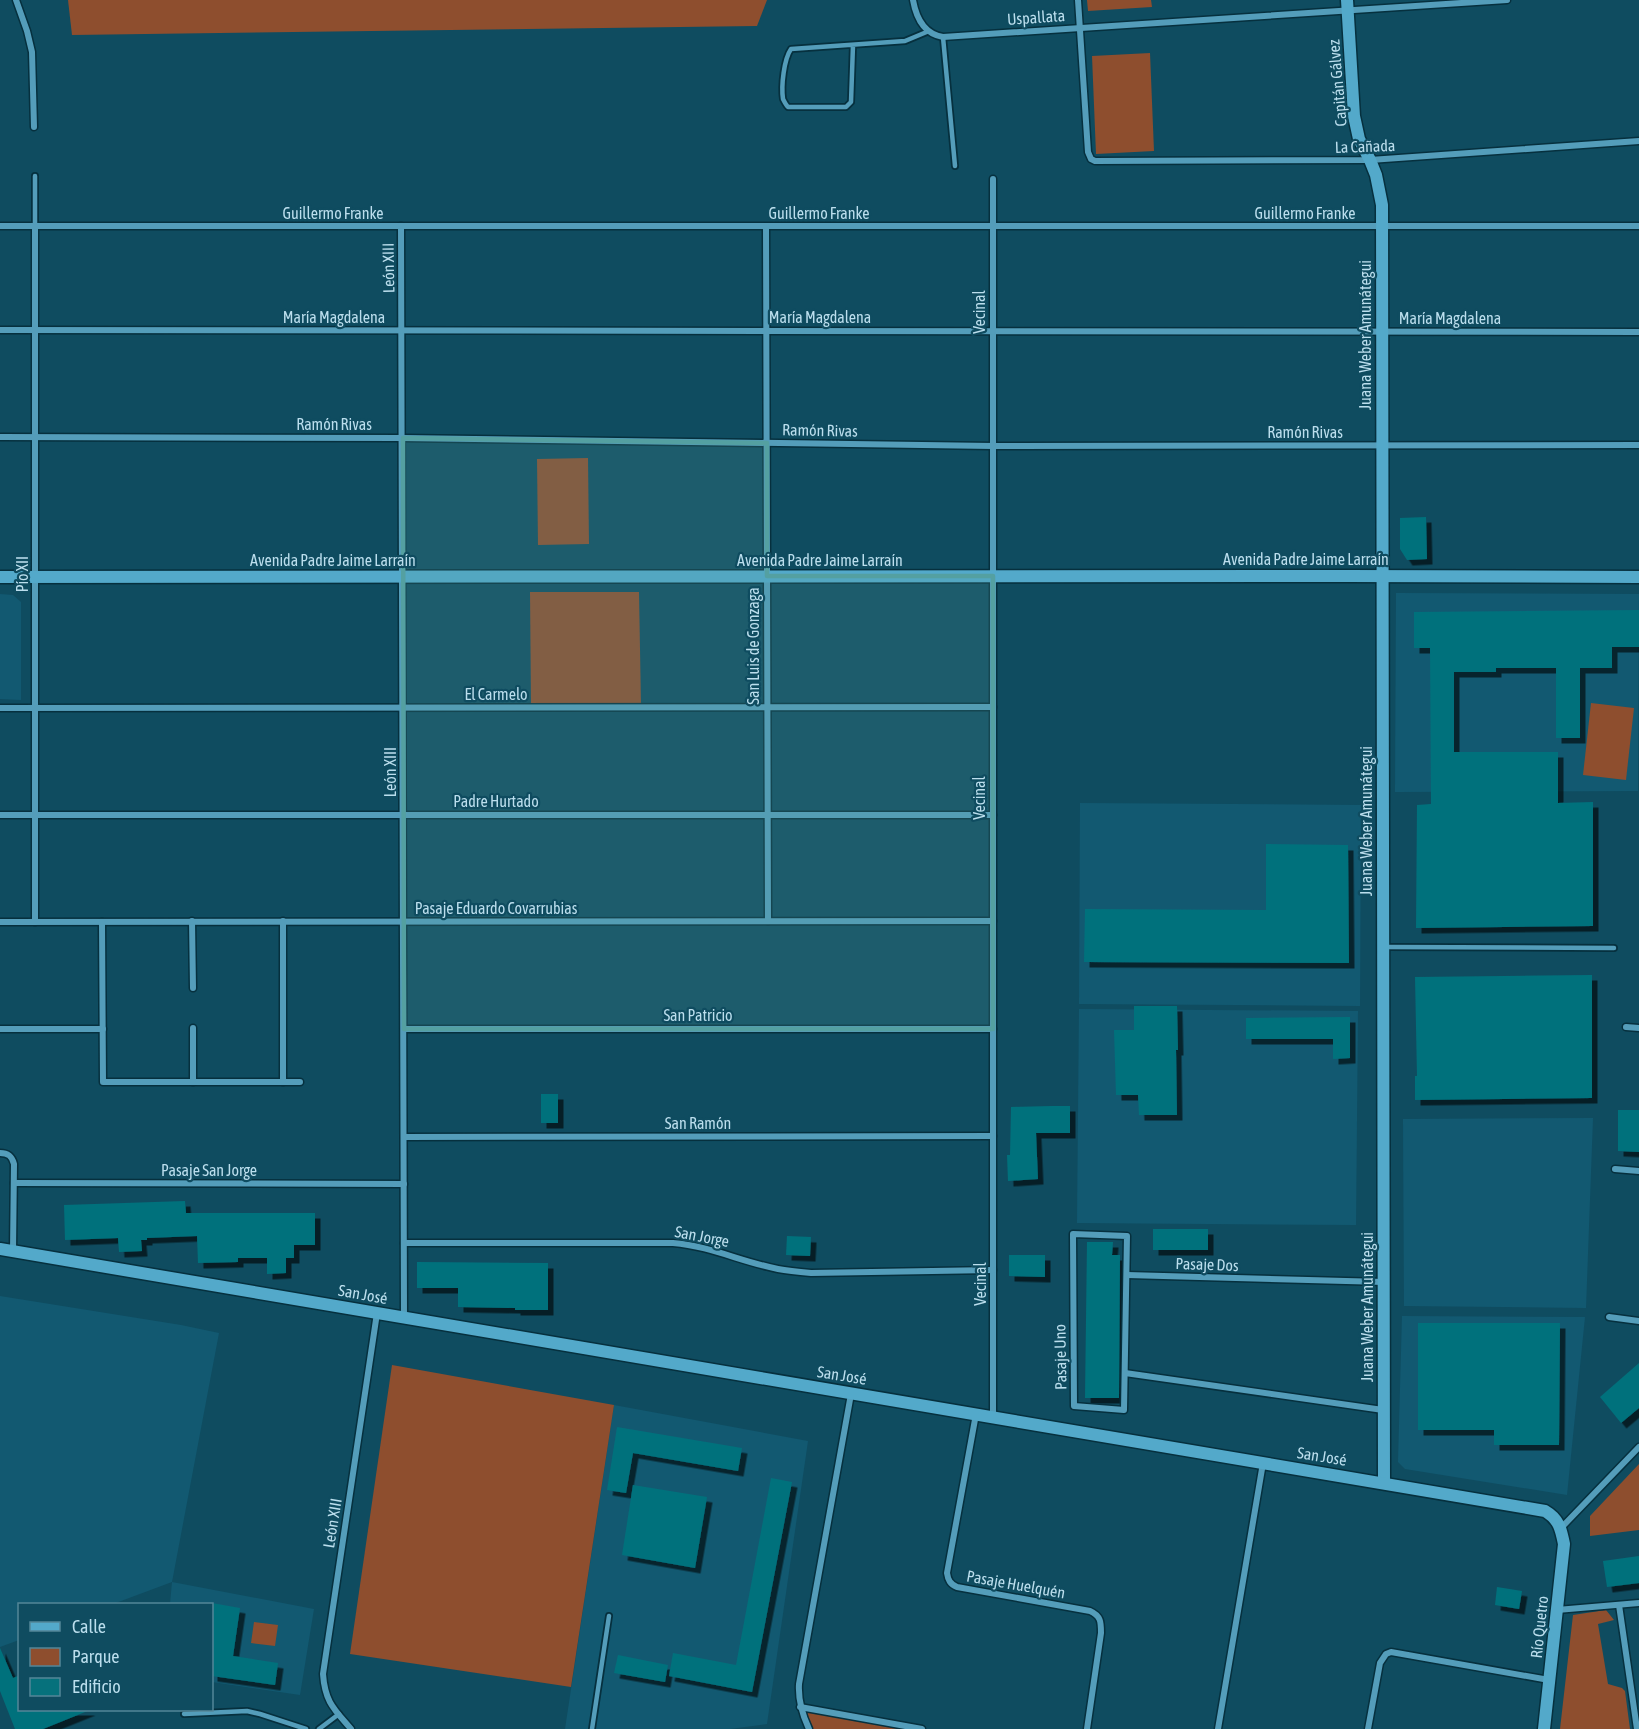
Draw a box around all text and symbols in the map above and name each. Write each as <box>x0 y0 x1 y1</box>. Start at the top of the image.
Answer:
street label: Uspallata <box>1006 6 1066 29</box>
street label: Capitán Gálvez <box>1324 38 1351 127</box>
street label: La Cañada <box>1334 136 1396 156</box>
street label: Guillermo Franke <box>282 204 384 222</box>
street label: Guillermo Franke <box>768 204 870 222</box>
street label: Guillermo Franke <box>1254 204 1356 222</box>
street label: León XIII <box>379 243 397 293</box>
street label: Juana Weber Amunátegui <box>1356 260 1375 410</box>
street label: Vecinal <box>970 289 988 334</box>
street label: María Magdalena <box>283 308 385 327</box>
street label: María Magdalena <box>769 308 871 327</box>
street label: María Magdalena <box>1399 309 1501 328</box>
street label: Ramón Rivas <box>296 415 372 433</box>
street label: Ramón Rivas <box>782 420 858 440</box>
street label: Ramón Rivas <box>1267 423 1343 441</box>
street label: Avenida Padre Jaime Larraín <box>1223 550 1389 568</box>
street label: Avenida Padre Jaime Larraín <box>250 551 416 569</box>
street label: Avenida Padre Jaime Larraín <box>737 551 903 569</box>
street label: Pío XII <box>13 556 31 592</box>
street label: San Luis de Gonzaga <box>744 587 763 705</box>
street label: El Carmelo <box>465 685 528 703</box>
street label: Juana Weber Amunátegui <box>1357 746 1376 896</box>
street label: León XIII <box>381 747 399 797</box>
street label: Vecinal <box>970 775 988 820</box>
street label: Padre Hurtado <box>453 792 539 810</box>
street label: Pasaje Eduardo Covarrubias <box>415 899 578 918</box>
street label: San Patricio <box>663 1006 733 1024</box>
street label: San Ramón <box>665 1114 731 1132</box>
street label: Pasaje San Jorge <box>161 1161 257 1180</box>
street label: San Jorge <box>673 1222 731 1251</box>
street label: Juana Weber Amunátegui <box>1358 1232 1377 1382</box>
street label: Pasaje Dos <box>1175 1254 1239 1275</box>
street label: Vecinal <box>971 1261 989 1306</box>
street label: San José <box>337 1281 389 1307</box>
street label: Pasaje Uno <box>1050 1324 1071 1390</box>
street label: San José <box>816 1362 868 1388</box>
street label: San José <box>1296 1443 1348 1469</box>
street label: León XIII <box>319 1497 345 1549</box>
street label: Pasaje Huelquén <box>965 1566 1067 1603</box>
street label: Río Quetro <box>1527 1595 1551 1659</box>
legend <box>18 1603 213 1711</box>
text: Calle <box>72 1616 106 1637</box>
text: Parque <box>72 1646 120 1667</box>
text: Edificio <box>72 1676 121 1697</box>

